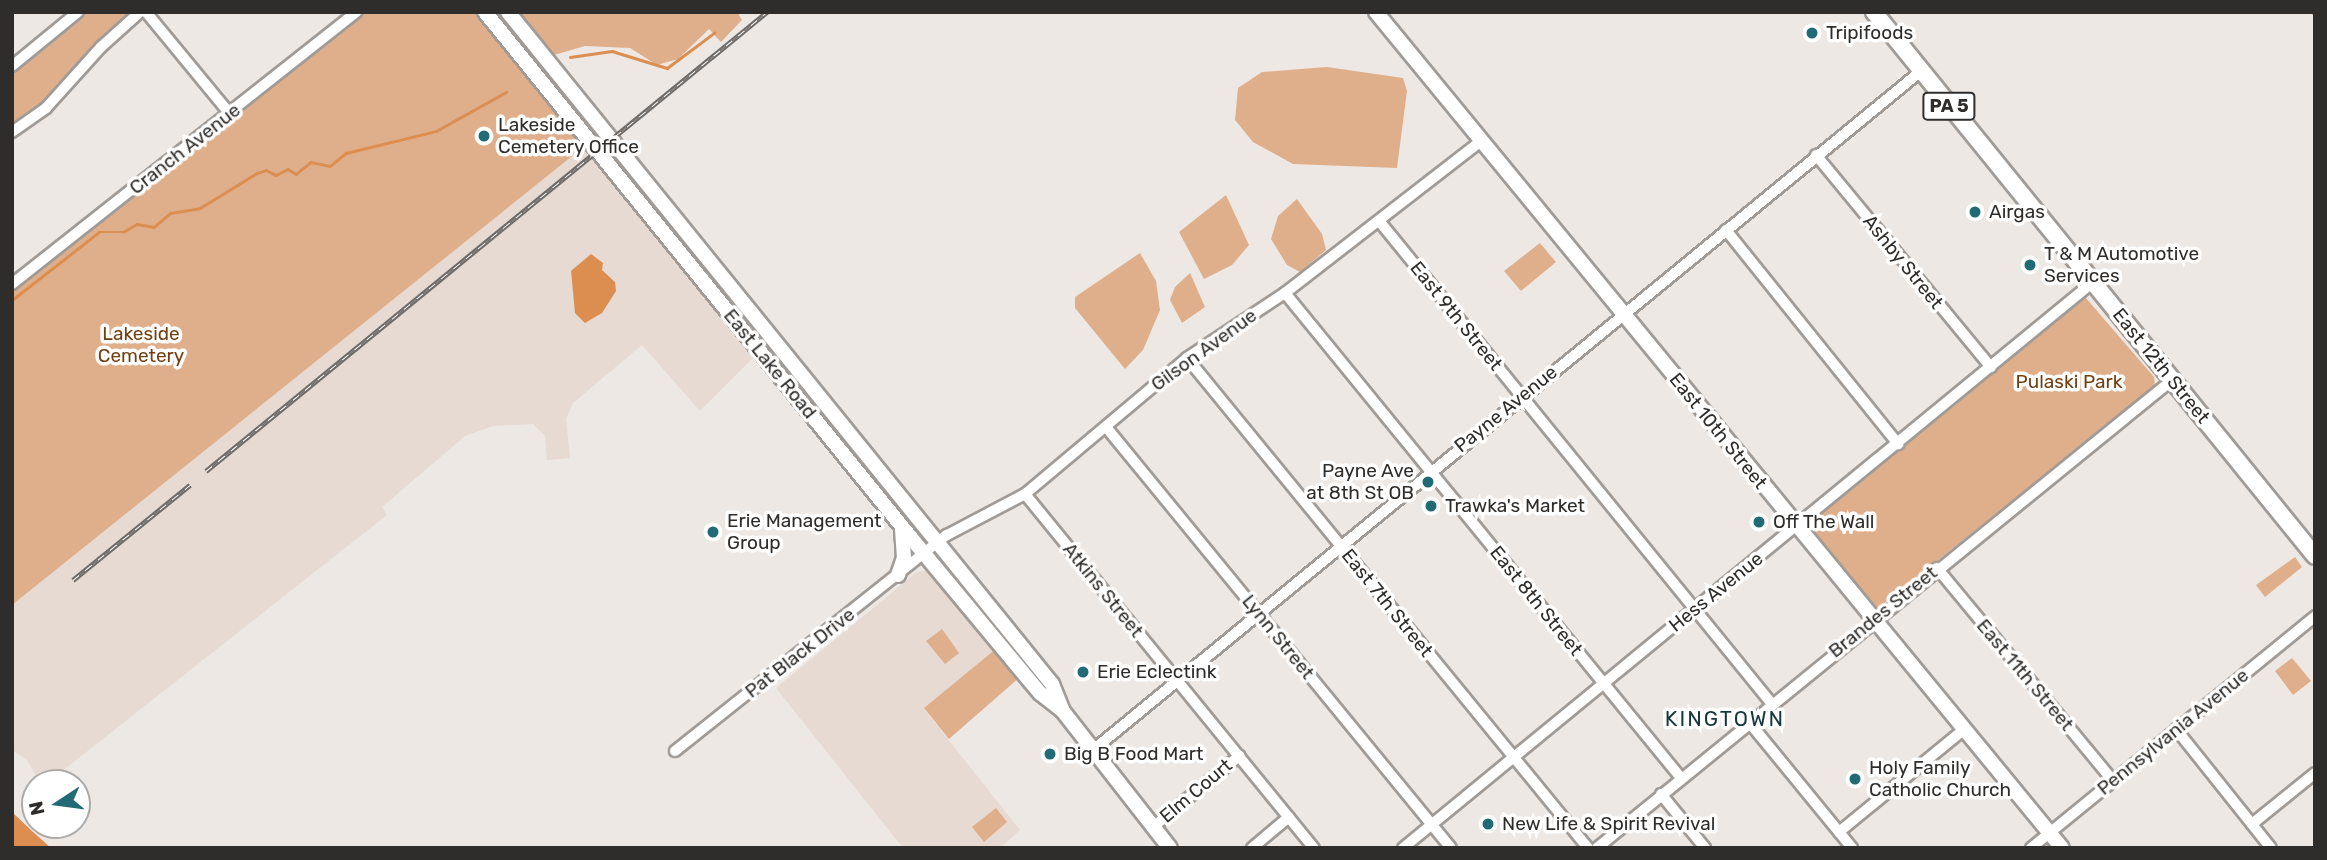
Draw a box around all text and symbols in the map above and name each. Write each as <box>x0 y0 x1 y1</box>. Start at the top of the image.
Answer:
place label: Tripifoods <box>1826 22 1913 44</box>
marker: Tripifoods <box>1804 25 1820 41</box>
road number: PA 5 <box>1921 92 1977 120</box>
street label: Cranch Avenue <box>125 98 245 200</box>
place label: Lakeside Cemetery Office <box>498 114 639 158</box>
marker: Lakeside Cemetery Office <box>476 128 492 144</box>
place label: Airgas <box>1989 201 2045 223</box>
marker: Airgas <box>1967 204 1983 220</box>
street label: Ashby Street <box>1858 210 1948 314</box>
place label: T & M Automotive Services <box>2044 243 2200 287</box>
street label: East 9th Street <box>1405 257 1507 375</box>
marker: T & M Automotive Services <box>2022 257 2038 273</box>
street label: Gilson Avenue <box>1147 304 1261 396</box>
street label: East 12th Street <box>2108 304 2214 428</box>
street label: East Lake Road <box>719 305 821 423</box>
park label: Lakeside Cemetery <box>98 323 184 367</box>
street label: Payne Avenue <box>1450 360 1562 458</box>
street label: East 10th Street <box>1664 368 1772 494</box>
park label: Pulaski Park <box>2015 371 2123 393</box>
place label: Payne Ave at 8th St OB <box>1306 460 1414 504</box>
marker: Payne Ave at 8th St OB <box>1420 474 1436 490</box>
place label: Trawka's Market <box>1445 495 1585 517</box>
marker: Trawka's Market <box>1423 498 1439 514</box>
place label: Erie Management Group <box>727 510 882 554</box>
place label: Off The Wall <box>1773 511 1876 533</box>
marker: Off The Wall <box>1751 514 1767 530</box>
marker: Erie Management Group <box>705 524 721 540</box>
street label: Atkins Street <box>1058 538 1148 642</box>
street label: East 8th Street <box>1485 542 1587 660</box>
street label: East 7th Street <box>1337 544 1437 662</box>
street label: Hess Avenue <box>1664 547 1768 637</box>
street label: Brandes Street <box>1824 561 1942 663</box>
street label: Lynn Street <box>1237 590 1319 684</box>
street label: Pat Black Drive <box>741 603 859 703</box>
street label: East 11th Street <box>1972 615 2078 735</box>
place label: Erie Eclectink <box>1097 661 1217 683</box>
marker: Erie Eclectink <box>1075 664 1091 680</box>
street label: Pennsylvania Avenue <box>2093 664 2253 800</box>
district label: KINGTOWN <box>1666 706 1784 732</box>
place label: Big B Food Mart <box>1064 743 1204 765</box>
marker: Big B Food Mart <box>1042 746 1058 762</box>
street label: Elm Court <box>1155 754 1237 828</box>
place label: Holy Family Catholic Church <box>1869 757 2011 801</box>
north arrow <box>21 769 91 839</box>
marker: Holy Family Catholic Church <box>1847 771 1863 787</box>
text: N <box>24 799 50 818</box>
place label: New Life & Spirit Revival <box>1502 813 1716 835</box>
marker: New Life & Spirit Revival <box>1480 816 1496 832</box>

